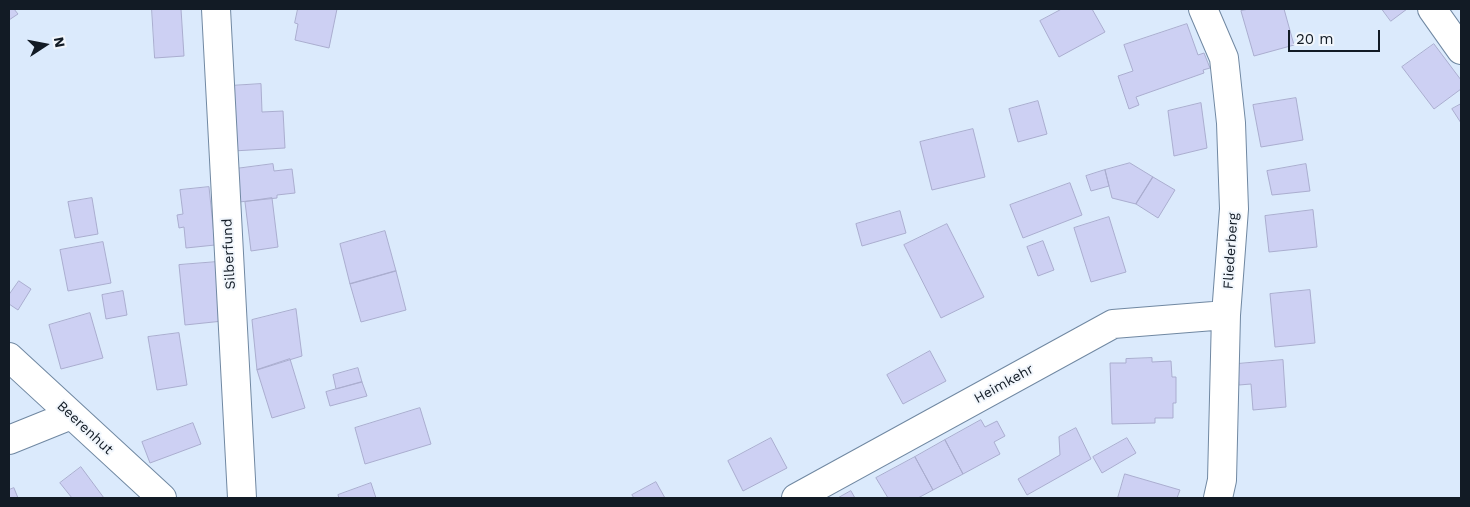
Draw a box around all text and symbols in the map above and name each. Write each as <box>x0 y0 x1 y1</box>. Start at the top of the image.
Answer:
north arrow <box>20 20 70 70</box>
scale bar <box>1290 20 1382 52</box>
text: 20 m <box>1296 30 1334 48</box>
text: N <box>51 36 69 49</box>
street label: Fliederberg <box>1220 212 1242 290</box>
street label: Silberfund <box>219 218 239 290</box>
street label: Heimkehr <box>971 361 1037 407</box>
street label: Beerenhut <box>53 398 117 458</box>

